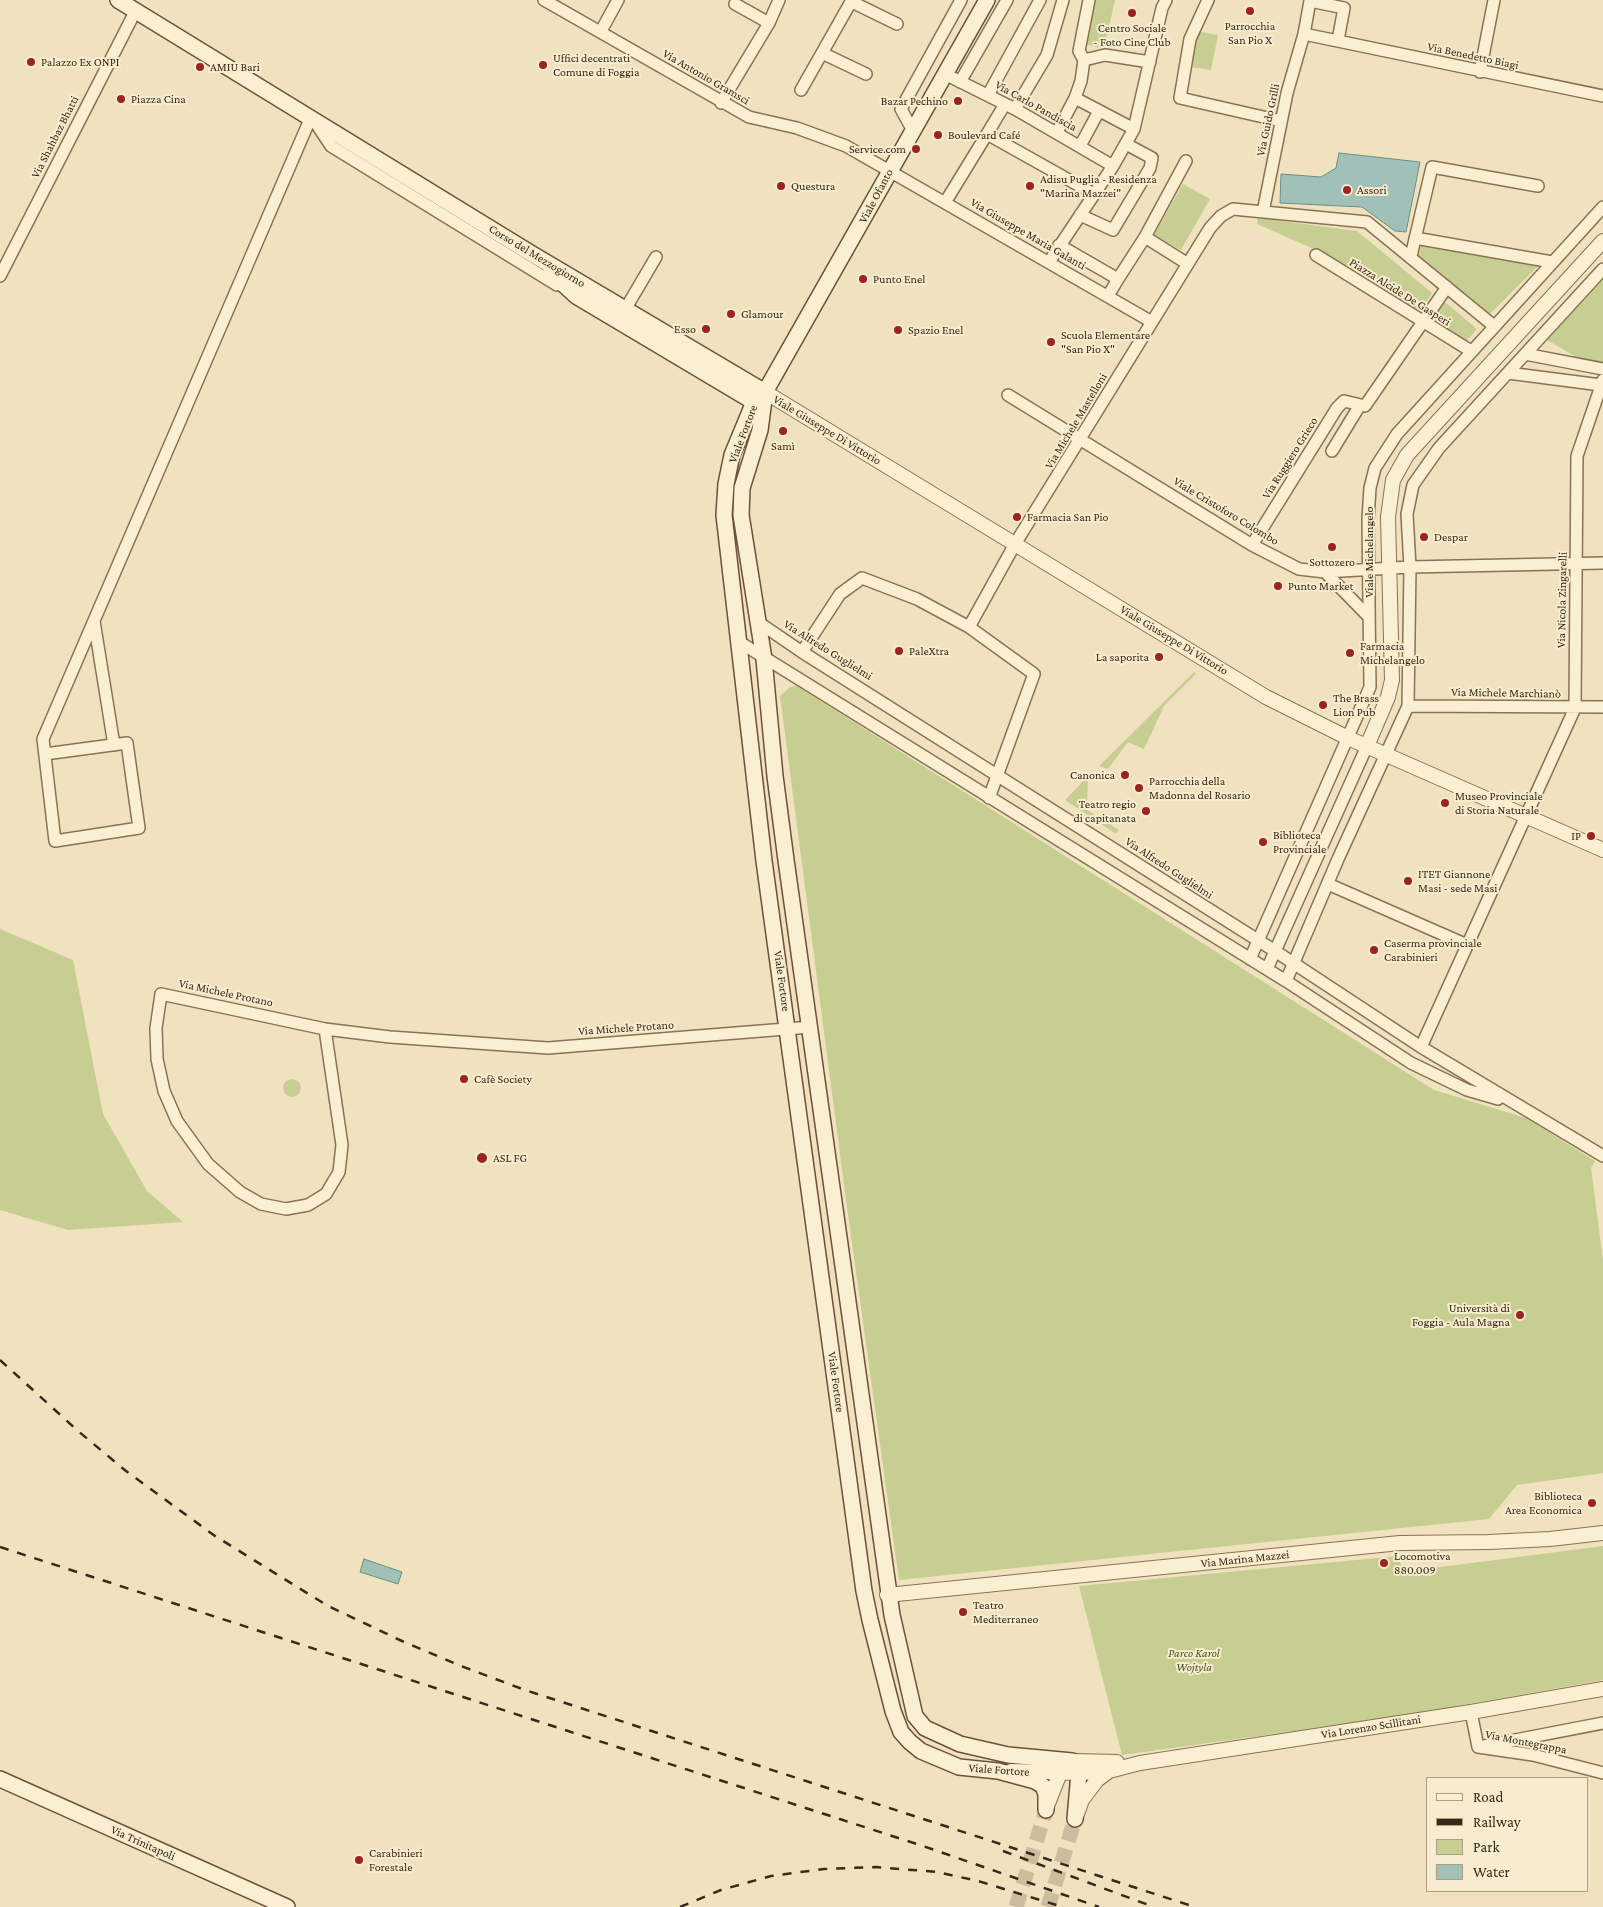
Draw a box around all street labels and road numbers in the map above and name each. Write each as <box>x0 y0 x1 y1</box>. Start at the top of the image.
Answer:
street label: Via Benedetto Biagi <box>1426 39 1520 73</box>
street label: Via Antonio Gramsci <box>660 46 752 108</box>
street label: Via Carlo Pandiscia <box>993 78 1079 134</box>
street label: Via Guido Grilli <box>1253 82 1283 158</box>
street label: Via Shahbaz Bhatti <box>28 93 82 181</box>
street label: Viale Ofanto <box>856 166 896 226</box>
street label: Via Giuseppe Maria Galanti <box>968 195 1088 273</box>
street label: Corso del Mezzogiorno <box>486 222 588 290</box>
street label: Piazza Alcide De Gasperi <box>1347 255 1453 329</box>
street label: Via Michele Mastelloni <box>1042 370 1110 472</box>
street label: Viale Giuseppe Di Vittorio <box>770 392 884 468</box>
street label: Viale Fortore <box>725 403 761 465</box>
street label: Via Ruggiero Grieco <box>1259 414 1321 502</box>
street label: Viale Cristoforo Colombo <box>1171 474 1281 548</box>
street label: Viale Michelangelo <box>1362 506 1376 598</box>
street label: Via Nicola Zingarelli <box>1554 552 1570 648</box>
street label: Viale Giuseppe Di Vittorio <box>1117 602 1231 678</box>
street label: Via Alfredo Guglielmi <box>781 617 875 683</box>
street label: Via Michele Marchianò <box>1451 685 1561 701</box>
street label: Via Alfredo Guglielmi <box>1122 834 1216 902</box>
street label: Viale Fortore <box>771 950 793 1012</box>
street label: Via Michele Protano <box>178 976 274 1010</box>
street label: Via Michele Protano <box>578 1017 674 1039</box>
street label: Viale Fortore <box>825 1351 847 1413</box>
street label: Via Marina Mazzei <box>1200 1547 1290 1571</box>
street label: Via Lorenzo Scillitani <box>1320 1712 1422 1742</box>
street label: Via Montegrappa <box>1484 1727 1568 1757</box>
street label: Viale Fortore <box>968 1761 1030 1779</box>
street label: Via Trinitapoli <box>108 1822 178 1864</box>

